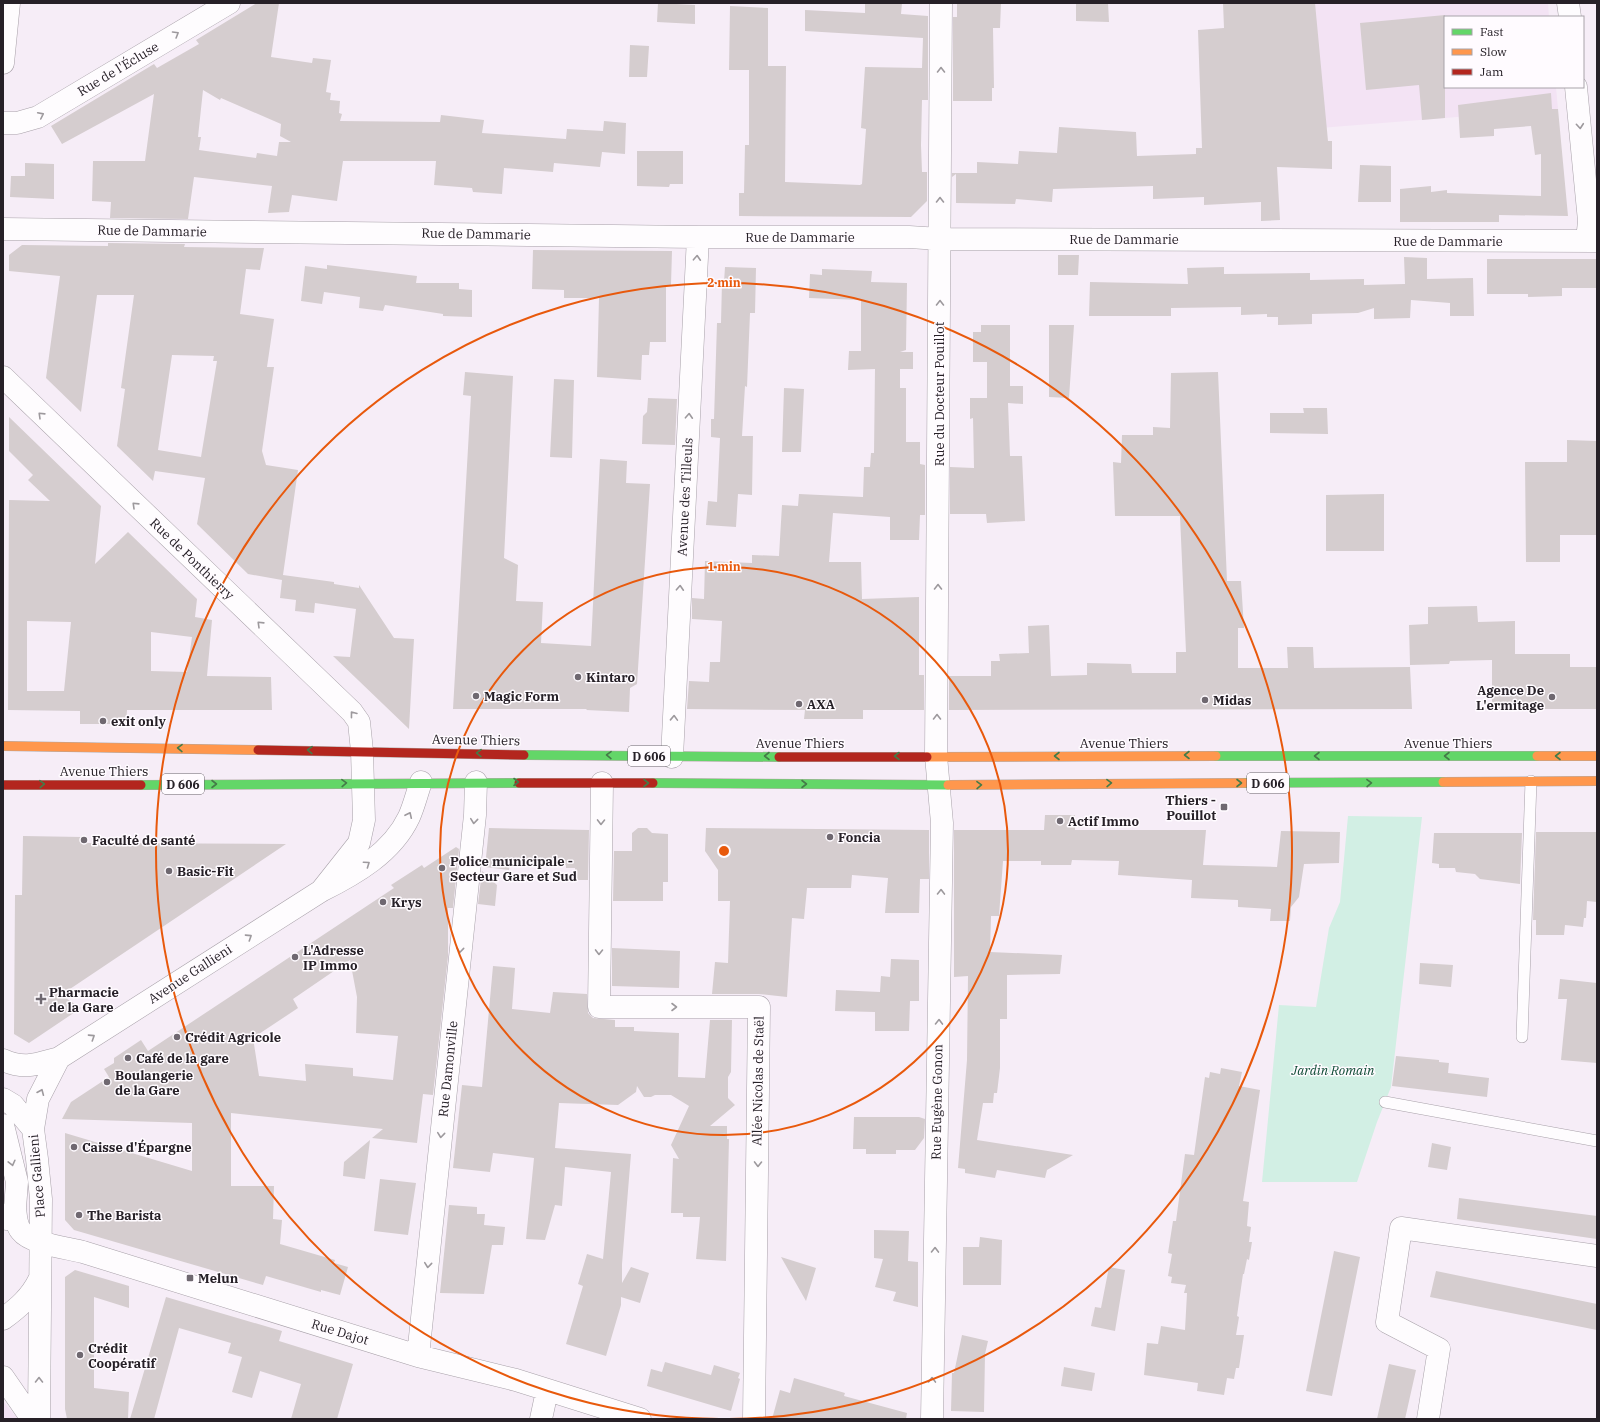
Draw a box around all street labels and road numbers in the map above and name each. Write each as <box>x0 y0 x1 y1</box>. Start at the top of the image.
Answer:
street label: Rue de l'Écluse <box>74 38 162 100</box>
street label: Rue de Dammarie <box>97 222 207 240</box>
street label: Rue de Dammarie <box>421 225 531 243</box>
street label: Rue de Dammarie <box>745 229 855 246</box>
street label: Rue de Dammarie <box>1069 231 1179 248</box>
street label: Rue de Dammarie <box>1393 233 1503 250</box>
street label: Rue du Docteur Pouillot <box>931 321 948 466</box>
street label: Avenue des Tilleuls <box>673 437 697 557</box>
street label: Rue de Ponthierry <box>146 514 238 604</box>
street label: Avenue Thiers <box>432 731 520 749</box>
street label: Avenue Thiers <box>756 735 844 752</box>
street label: Avenue Thiers <box>1080 735 1168 752</box>
street label: Avenue Thiers <box>1404 735 1492 752</box>
road number: D 606 <box>628 746 670 766</box>
street label: Avenue Thiers <box>60 763 148 780</box>
road number: D 606 <box>1247 773 1289 793</box>
road number: D 606 <box>162 774 204 794</box>
street label: Avenue Gallieni <box>145 941 235 1007</box>
street label: Allée Nicolas de Staël <box>748 1016 768 1146</box>
street label: Rue Damonville <box>434 1020 462 1118</box>
street label: Rue Eugène Gonon <box>927 1044 947 1160</box>
street label: Place Gallieni <box>25 1134 49 1218</box>
street label: Rue Dajot <box>309 1315 371 1349</box>

